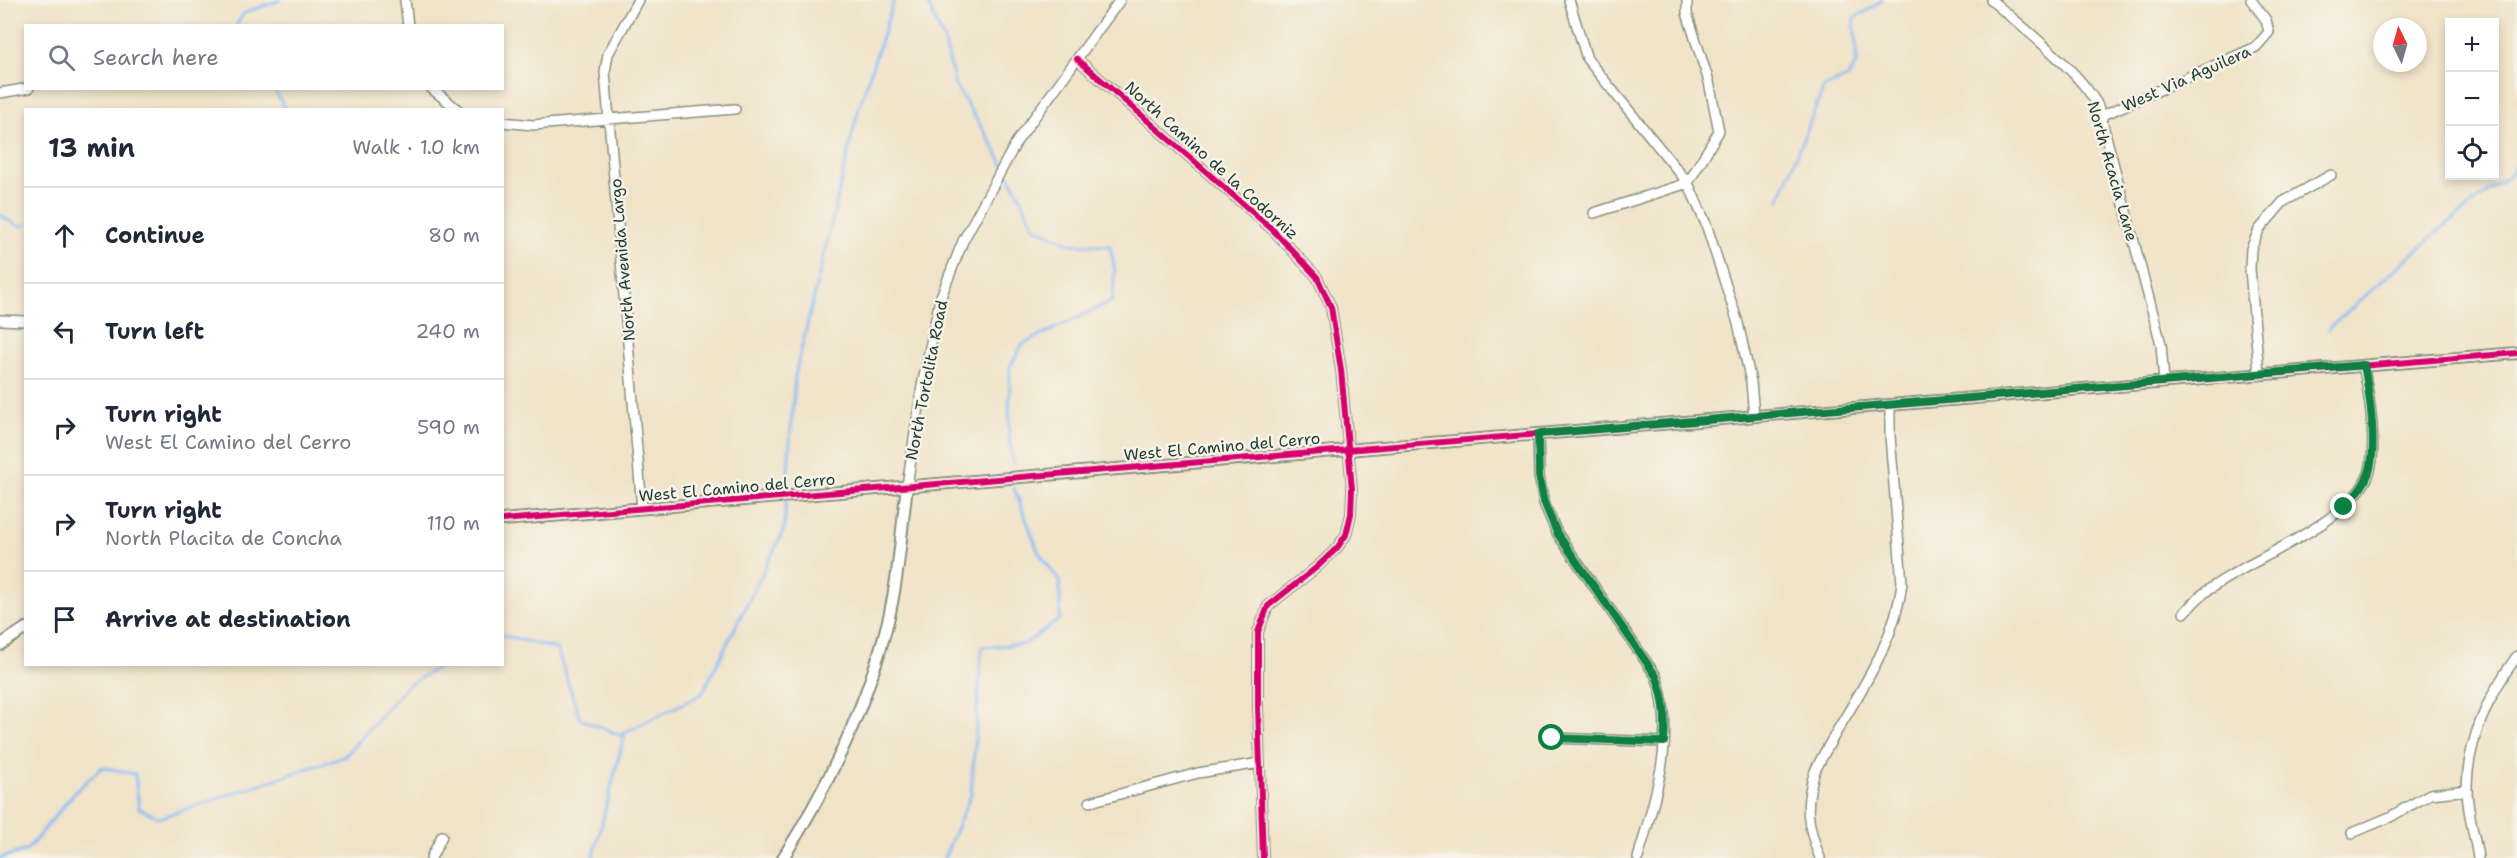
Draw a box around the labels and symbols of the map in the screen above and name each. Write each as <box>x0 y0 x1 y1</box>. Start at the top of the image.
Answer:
north arrow <box>2373 18 2427 72</box>
street label: West Via Aguilera <box>2118 41 2254 116</box>
street label: North Camino de la Codorniz <box>1120 77 1303 244</box>
street label: North Acacia Lane <box>2082 99 2143 244</box>
street label: North Avenida Largo <box>605 178 640 342</box>
street label: North Tortolita Road <box>901 298 952 462</box>
street label: West El Camino del Cerro <box>1123 427 1321 466</box>
street label: West El Camino del Cerro <box>638 468 836 507</box>
route end <box>2330 493 2356 519</box>
route start <box>1538 724 1564 750</box>

